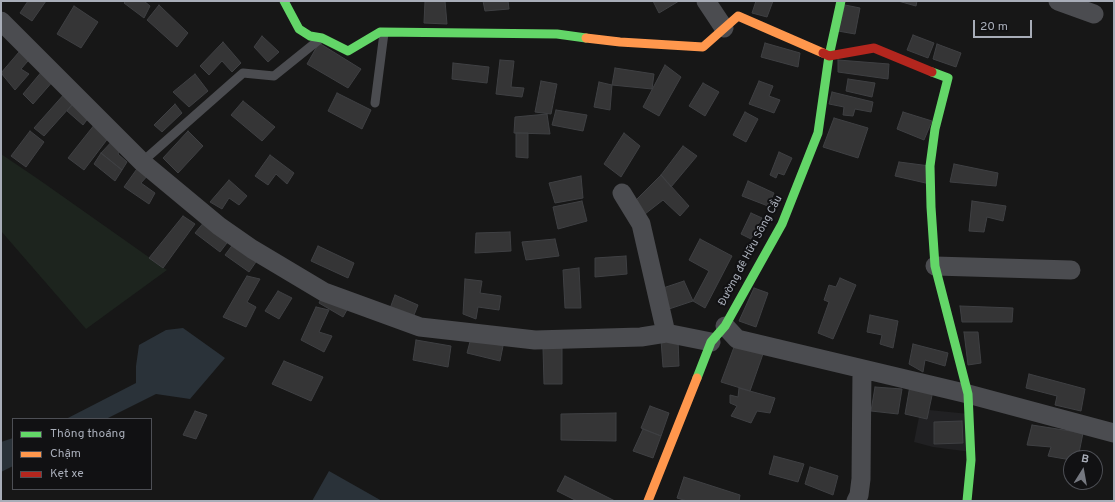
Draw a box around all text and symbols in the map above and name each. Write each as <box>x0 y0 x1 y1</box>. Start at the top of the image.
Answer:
scale bar <box>975 12 1034 38</box>
text: 20 m <box>980 19 1008 35</box>
street label: Đường đê Hữu Sông Cầu <box>716 193 786 309</box>
legend <box>12 418 152 490</box>
text: Thông thoáng <box>50 426 125 442</box>
text: Chậm <box>50 446 81 462</box>
north arrow <box>1063 450 1103 490</box>
text: B <box>1080 452 1090 467</box>
text: Kẹt xe <box>50 466 84 482</box>

